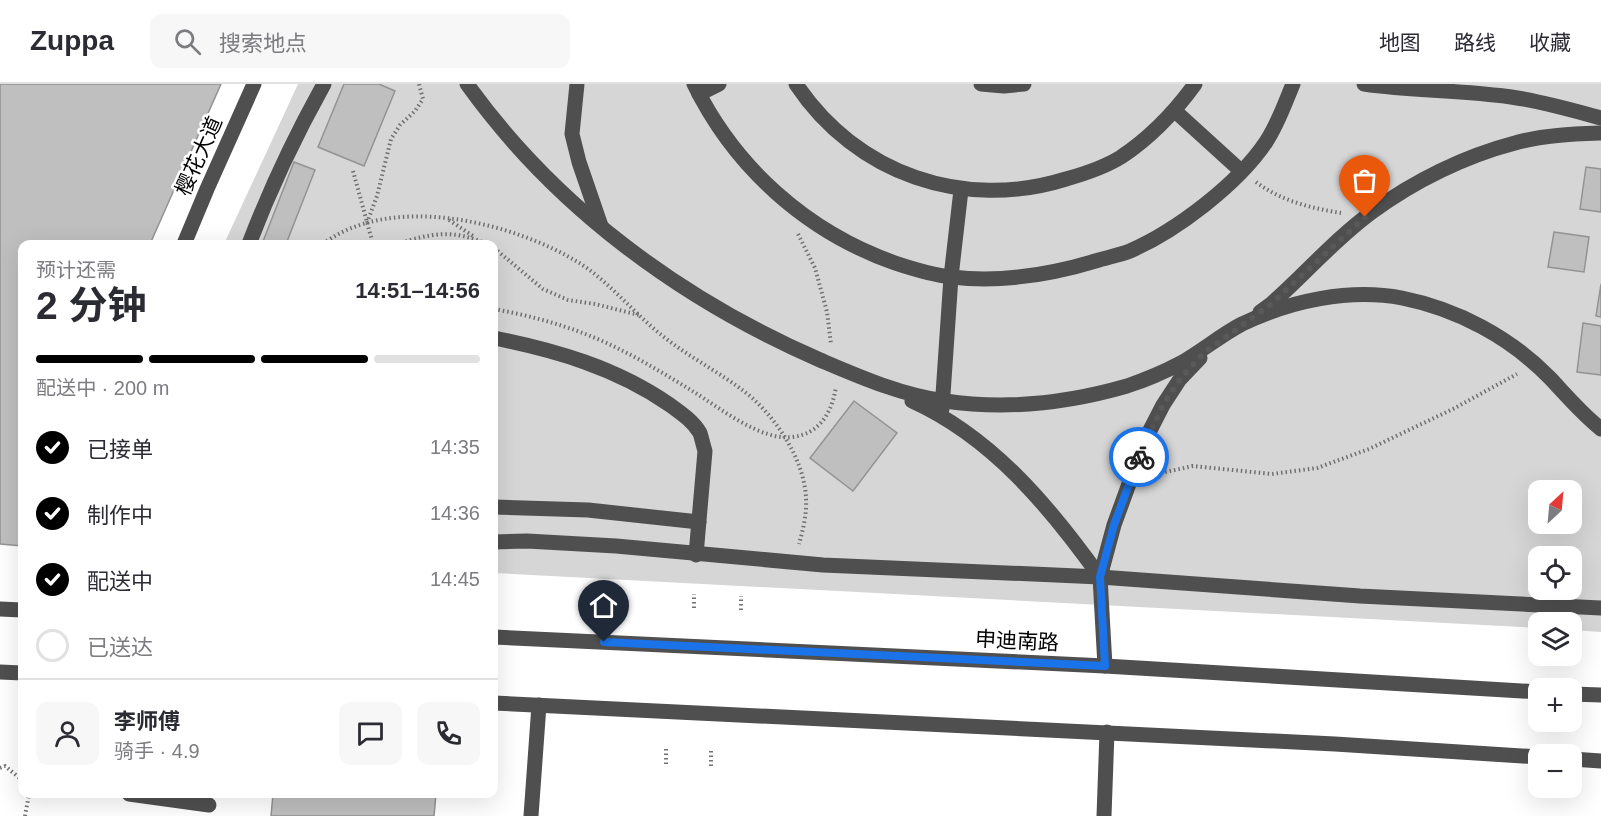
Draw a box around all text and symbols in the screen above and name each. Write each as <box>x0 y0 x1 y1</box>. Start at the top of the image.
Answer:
search box <box>150 14 570 68</box>
text: Zuppa <box>30 25 114 56</box>
icon: search <box>171 25 204 58</box>
text: 搜索地点 <box>219 31 307 56</box>
text: 地图 <box>1379 31 1421 54</box>
text: 路线 <box>1454 31 1496 54</box>
text: 收藏 <box>1529 31 1571 54</box>
street label: 樱花大道 <box>171 113 226 199</box>
pin <box>1339 155 1390 217</box>
icon: bag <box>1348 164 1381 197</box>
text: 预计还需 <box>36 259 116 281</box>
text: 14:51–14:56 <box>355 278 480 303</box>
text: 2 分钟 <box>36 284 147 327</box>
text: 配送中 · 200 m <box>36 377 169 399</box>
courier <box>1109 427 1169 487</box>
icon: check <box>36 431 69 464</box>
text: 14:35 <box>430 436 480 458</box>
text: 已接单 <box>87 437 153 462</box>
icon: bike <box>1123 441 1156 474</box>
north arrow <box>1528 480 1582 534</box>
map controls <box>1528 480 1582 798</box>
icon: check <box>36 497 69 530</box>
text: 14:36 <box>430 502 480 524</box>
text: 制作中 <box>87 503 153 528</box>
button: locate <box>1528 546 1582 600</box>
icon: check <box>36 563 69 596</box>
text: 14:45 <box>430 568 480 590</box>
text: 配送中 <box>87 569 153 594</box>
pin <box>578 580 629 642</box>
icon: home <box>587 589 620 622</box>
button: layers <box>1528 612 1582 666</box>
street label: 申迪南路 <box>974 627 1060 654</box>
text: 已送达 <box>87 635 153 660</box>
button: + <box>1528 678 1582 732</box>
button: person <box>36 702 99 765</box>
button: chat <box>339 702 402 765</box>
button: phone <box>417 702 480 765</box>
text: 李师傅 <box>114 709 180 734</box>
text: 骑手 · 4.9 <box>114 740 200 762</box>
button: − <box>1528 744 1582 798</box>

